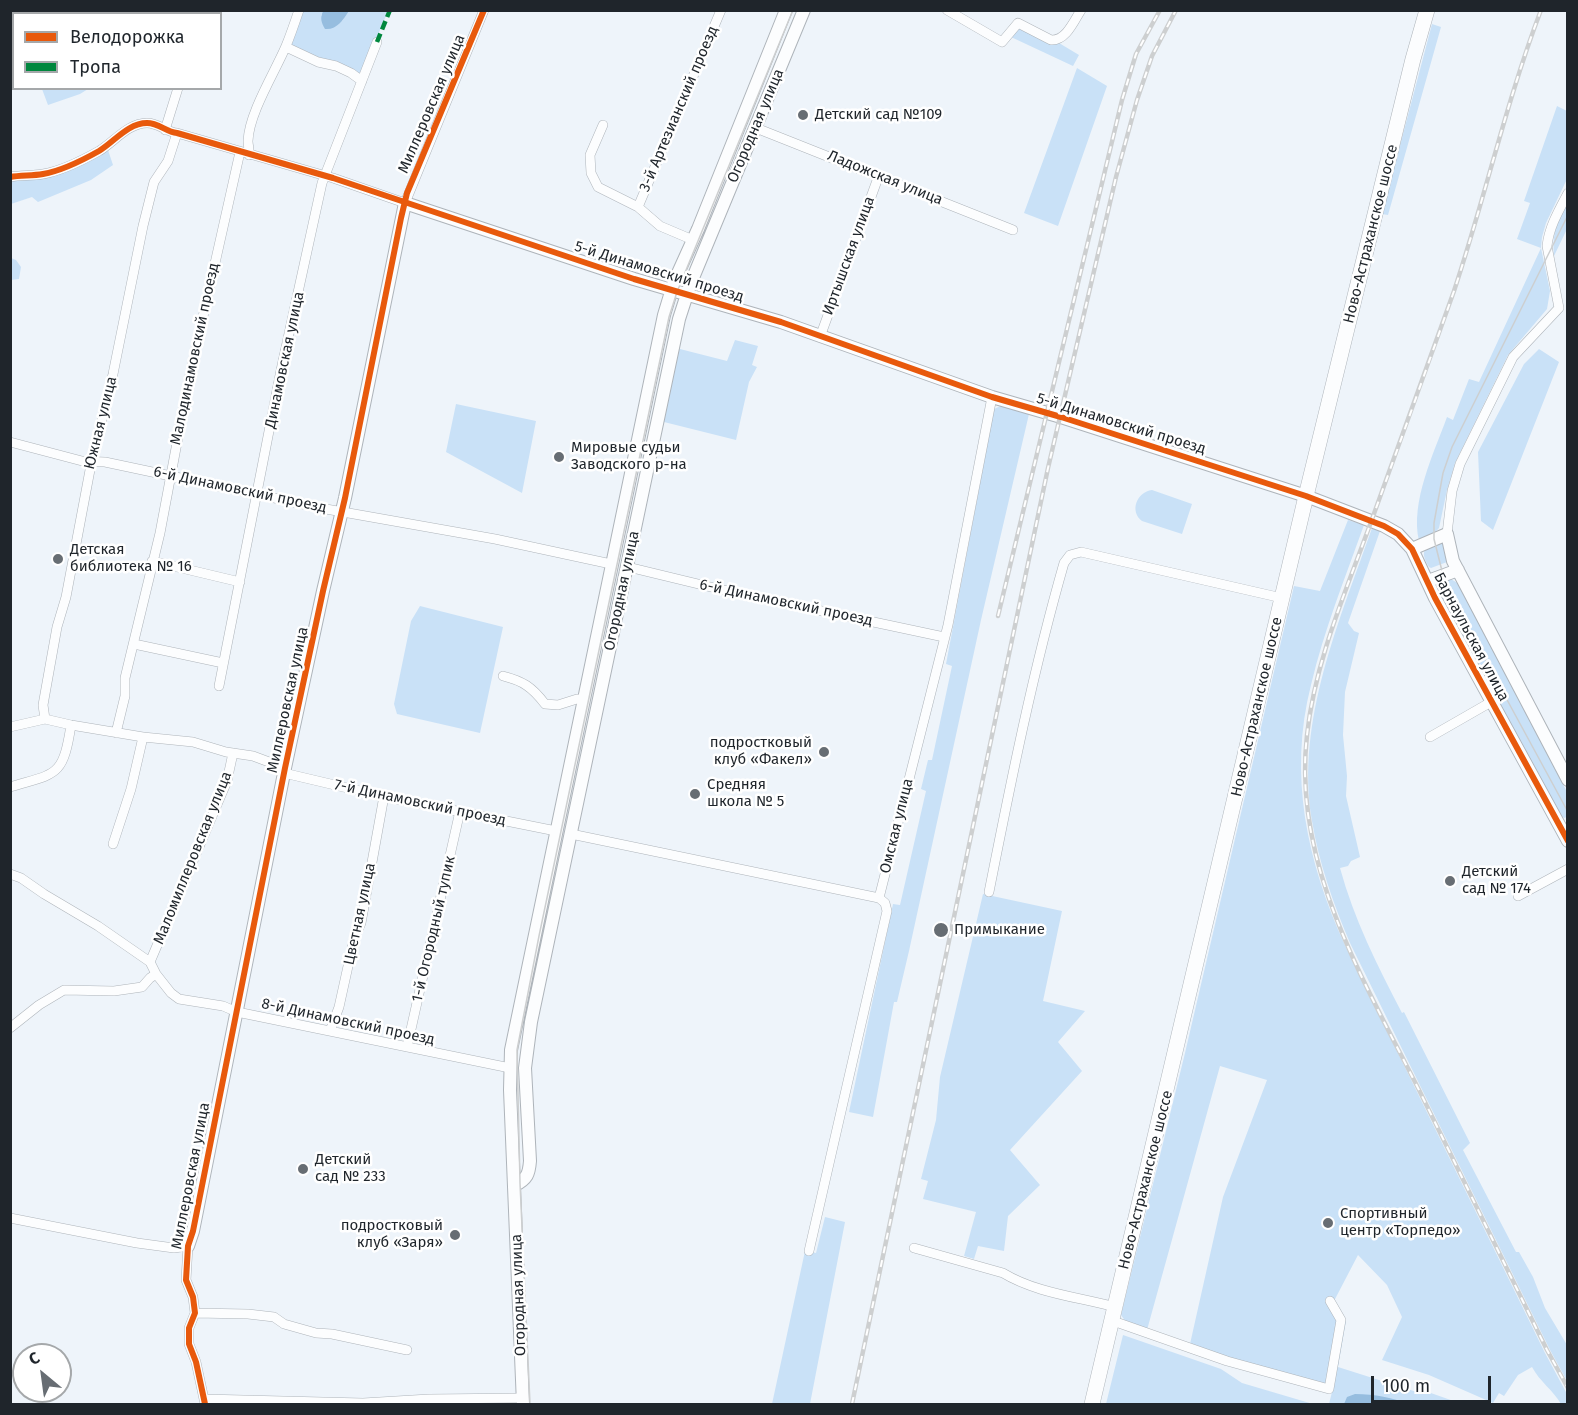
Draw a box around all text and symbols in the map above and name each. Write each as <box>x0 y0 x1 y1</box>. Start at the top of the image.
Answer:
legend <box>12 12 222 90</box>
street label: 3-й Артезианский проезд <box>636 23 722 195</box>
text: Велодорожка <box>70 26 185 48</box>
street label: Миллеровская улица <box>395 32 469 176</box>
text: Тропа <box>70 56 121 78</box>
street label: Огородная улица <box>724 66 788 186</box>
place label: Детский сад №109 <box>815 106 942 124</box>
marker: Детский сад №109 <box>796 108 810 122</box>
street label: Ново-Астраханское шоссе <box>1340 143 1402 325</box>
street label: Ладожская улица <box>825 147 945 209</box>
street label: Иртышская улица <box>819 194 879 318</box>
street label: 5-й Динамовский проезд <box>572 238 746 306</box>
street label: Малодинамовский проезд <box>167 261 223 447</box>
street label: Динамовская улица <box>262 290 308 430</box>
street label: Южная улица <box>81 375 121 471</box>
street label: 5-й Динамовский проезд <box>1034 390 1208 458</box>
place label: Мировые судьи Заводского р-на <box>571 439 687 474</box>
marker: Мировые судьи Заводского р-на <box>552 450 566 464</box>
street label: 6-й Динамовский проезд <box>152 463 328 517</box>
street label: Огородная улица <box>600 529 644 653</box>
place label: Детская библиотека № 16 <box>70 541 192 576</box>
marker: Детская библиотека № 16 <box>51 552 65 566</box>
street label: Барнаульская улица <box>1429 570 1513 704</box>
street label: 6-й Динамовский проезд <box>698 576 874 630</box>
street label: Ново-Астраханское шоссе <box>1228 615 1286 799</box>
street label: Миллеровская улица <box>264 625 312 775</box>
place label: подростковый клуб «Факел» <box>710 734 812 769</box>
marker: подростковый клуб «Факел» <box>817 745 831 759</box>
street label: Маломиллеровская улица <box>150 769 236 947</box>
street label: 7-й Динамовский проезд <box>332 776 508 830</box>
place label: Средняя школа № 5 <box>707 776 784 811</box>
street label: Омская улица <box>876 777 918 875</box>
marker: Средняя школа № 5 <box>688 787 702 801</box>
street label: 1-й Огородный тупик <box>408 854 460 1004</box>
street label: Цветная улица <box>340 861 380 967</box>
place label: Детский сад № 174 <box>1462 863 1531 898</box>
marker: Детский сад № 174 <box>1443 874 1457 888</box>
marker: Примыкание <box>932 921 950 939</box>
place label: Примыкание <box>954 921 1045 939</box>
street label: 8-й Динамовский проезд <box>260 995 436 1049</box>
street label: Ново-Астраханское шоссе <box>1115 1089 1177 1271</box>
street label: Миллеровская улица <box>168 1101 214 1251</box>
place label: Детский сад № 233 <box>315 1151 386 1186</box>
marker: Детский сад № 233 <box>296 1162 310 1176</box>
place label: Спортивный центр «Торпедо» <box>1340 1205 1460 1240</box>
marker: Спортивный центр «Торпедо» <box>1321 1216 1335 1230</box>
place label: подростковый клуб «Заря» <box>341 1217 443 1252</box>
marker: подростковый клуб «Заря» <box>448 1228 462 1242</box>
street label: Огородная улица <box>508 1234 530 1356</box>
north arrow <box>12 1343 72 1403</box>
text: С <box>25 1348 43 1369</box>
scale bar <box>1374 1364 1494 1402</box>
text: 100 m <box>1382 1375 1430 1397</box>

